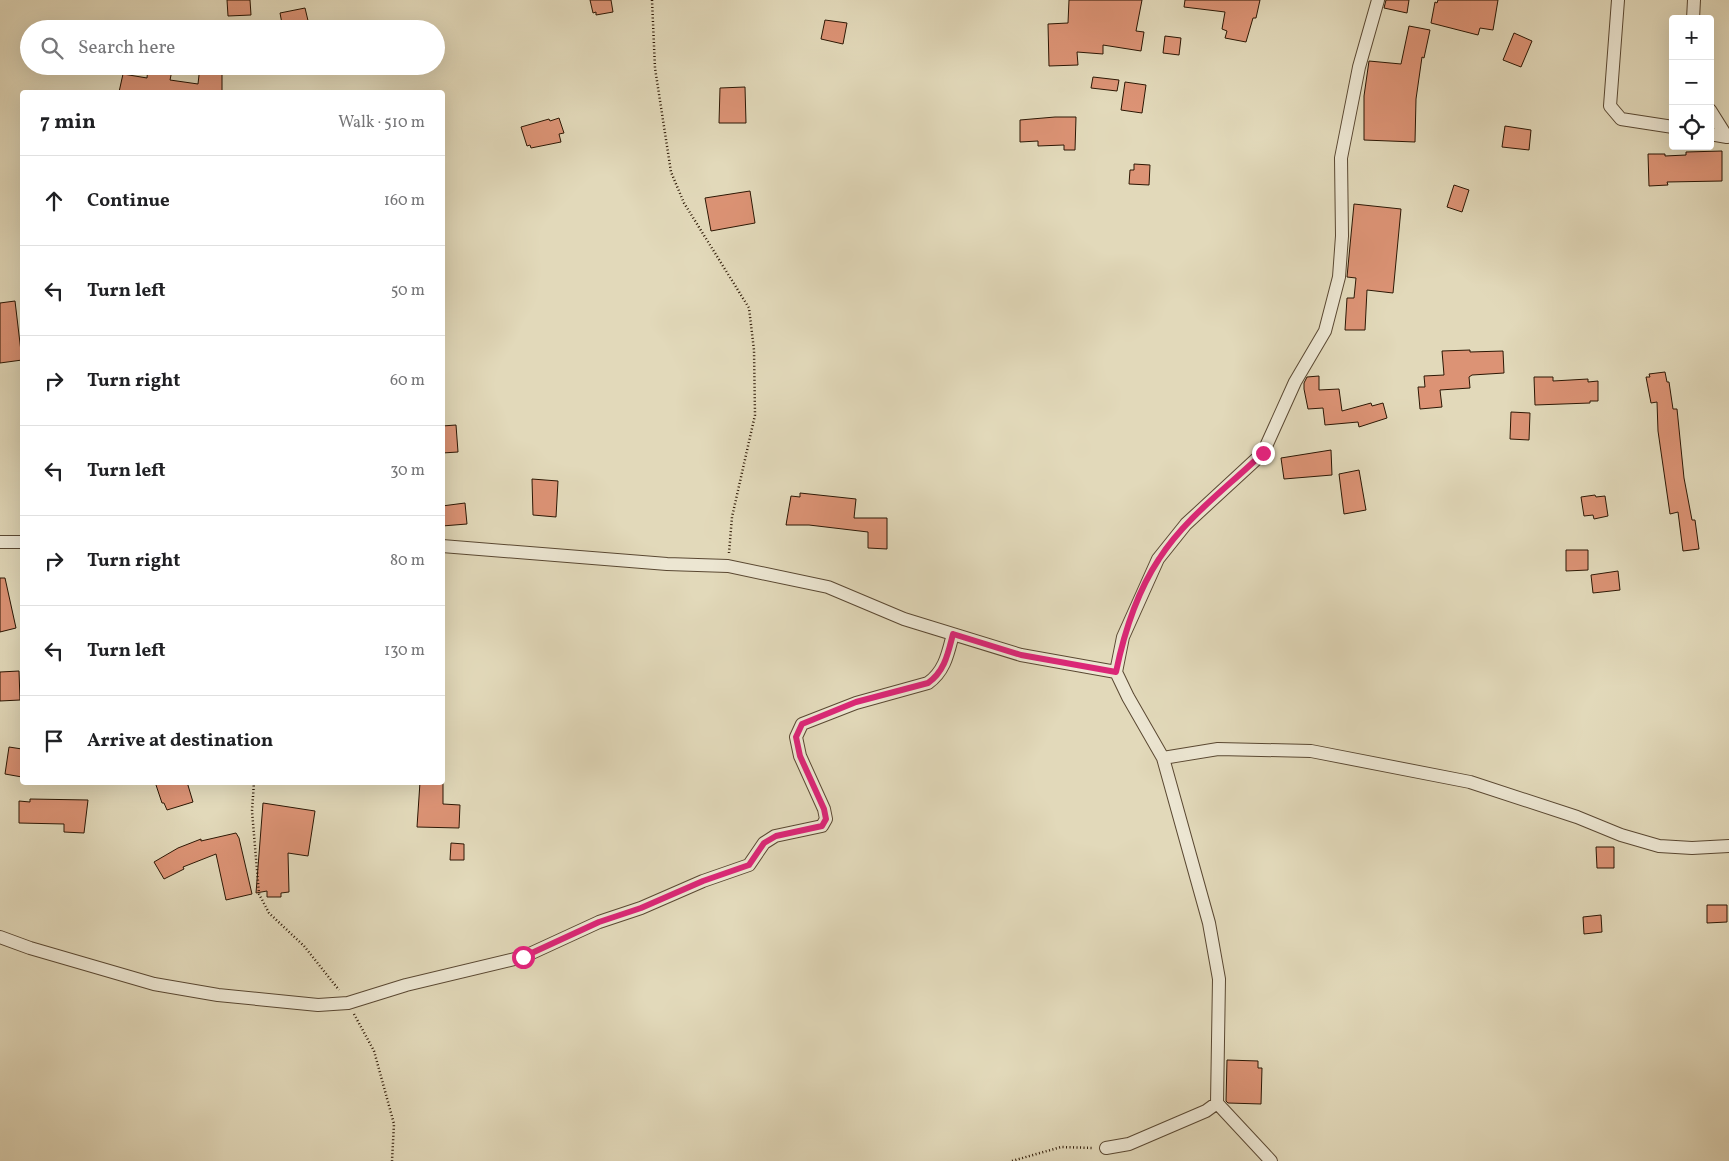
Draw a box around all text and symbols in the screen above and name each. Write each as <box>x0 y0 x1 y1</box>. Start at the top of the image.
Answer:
map controls <box>1669 15 1714 150</box>
button: + <box>1669 15 1714 60</box>
search box <box>20 20 445 75</box>
icon: search <box>38 34 66 62</box>
text: Search here <box>78 35 175 61</box>
button: − <box>1669 60 1714 105</box>
button: locate <box>1669 105 1714 150</box>
text: 7 min <box>40 108 96 137</box>
text: Walk · 510 m <box>338 112 425 134</box>
icon: ahead <box>40 187 68 215</box>
text: Continue <box>87 188 170 214</box>
text: 160 m <box>384 190 425 212</box>
icon: left <box>40 277 68 305</box>
text: Turn left <box>87 278 166 304</box>
text: 50 m <box>391 280 425 302</box>
icon: right <box>40 367 68 395</box>
text: Turn right <box>87 368 180 394</box>
text: 60 m <box>390 370 425 392</box>
route end <box>1252 442 1275 465</box>
icon: left <box>40 457 68 485</box>
text: Turn left <box>87 458 166 484</box>
text: 30 m <box>390 460 425 482</box>
icon: right <box>40 547 68 575</box>
text: Turn right <box>87 548 180 574</box>
text: 80 m <box>390 550 425 572</box>
icon: left <box>40 637 68 665</box>
text: Turn left <box>87 638 166 664</box>
text: 130 m <box>384 640 425 662</box>
icon: arrive <box>40 727 68 755</box>
text: Arrive at destination <box>87 728 273 754</box>
route start <box>512 946 535 969</box>

